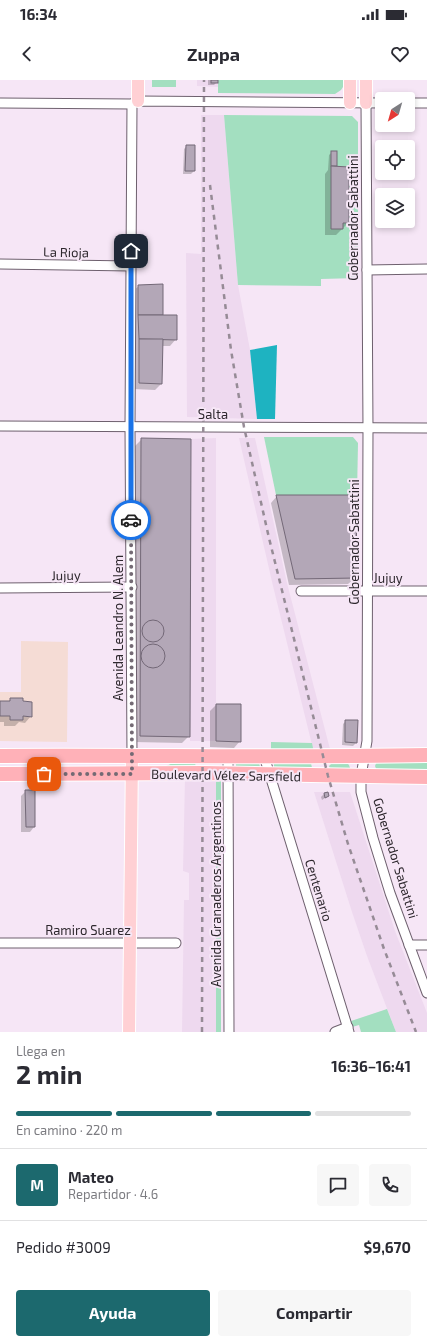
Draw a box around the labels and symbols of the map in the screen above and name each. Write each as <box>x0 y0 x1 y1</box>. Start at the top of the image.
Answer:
north arrow <box>375 92 415 132</box>
street label: Gobernador Sabattini <box>345 155 361 281</box>
pin <box>114 234 148 268</box>
street label: La Rioja <box>43 244 89 260</box>
street label: Salta <box>198 406 228 422</box>
street label: Gobernador Sabattini <box>346 479 362 605</box>
courier <box>111 500 151 540</box>
street label: Avenida Leandro N. Alem <box>110 555 126 701</box>
street label: Jujuy <box>51 567 81 583</box>
street label: Jujuy <box>373 570 403 586</box>
pin <box>27 757 61 791</box>
street label: Boulevard Vélez Sarsfield <box>151 766 301 784</box>
street label: Gobernador Sabattini <box>370 796 422 920</box>
street label: Avenida Granaderos Argentinos <box>208 801 224 987</box>
street label: Centenario <box>302 857 336 923</box>
street label: Ramiro Suarez <box>45 922 131 938</box>

